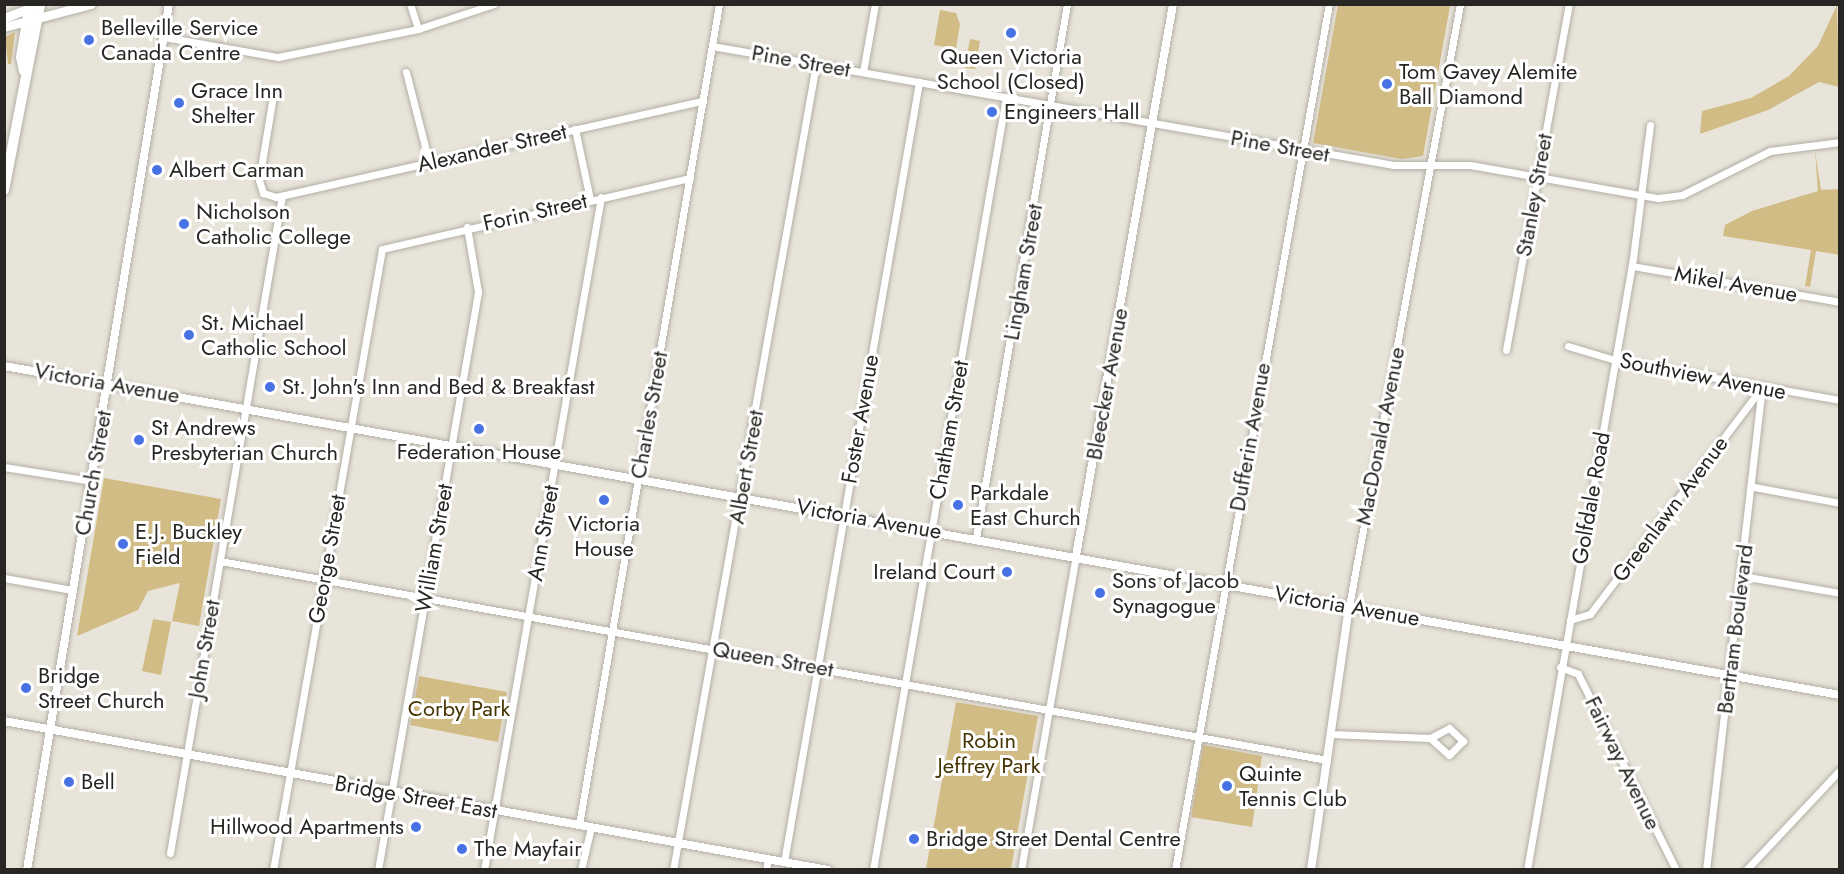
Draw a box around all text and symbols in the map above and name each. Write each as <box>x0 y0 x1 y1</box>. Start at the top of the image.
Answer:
place label: Belleville Service Canada Centre <box>101 14 258 66</box>
marker: Queen Victoria School (Closed) <box>1004 26 1018 40</box>
marker: Belleville Service Canada Centre <box>82 33 96 47</box>
street label: Pine Street <box>750 39 852 83</box>
place label: Queen Victoria School (Closed) <box>937 43 1085 94</box>
place label: Tom Gavey Alemite Ball Diamond <box>1399 58 1577 110</box>
place label: Grace Inn Shelter <box>191 77 283 128</box>
marker: Tom Gavey Alemite Ball Diamond <box>1380 77 1394 91</box>
marker: Grace Inn Shelter <box>172 96 186 110</box>
place label: Engineers Hall <box>1004 99 1140 125</box>
marker: Engineers Hall <box>985 105 999 119</box>
street label: Alexander Street <box>415 118 569 178</box>
street label: Pine Street <box>1229 124 1331 168</box>
street label: Stanley Street <box>1510 132 1558 258</box>
place label: Albert Carman <box>169 157 304 183</box>
marker: Albert Carman <box>150 163 164 177</box>
street label: Forin Street <box>480 187 590 237</box>
place label: Nicholson Catholic College <box>196 198 351 249</box>
street label: Lingham Street <box>998 202 1048 342</box>
marker: Nicholson Catholic College <box>177 217 191 231</box>
street label: Mikel Avenue <box>1672 260 1800 308</box>
street label: Bleecker Avenue <box>1081 306 1133 462</box>
place label: St. Michael Catholic School <box>201 309 347 360</box>
marker: St. Michael Catholic School <box>182 328 196 342</box>
street label: MacDonald Avenue <box>1350 345 1410 527</box>
street label: Southview Avenue <box>1618 347 1788 405</box>
street label: Charles Street <box>625 349 673 481</box>
street label: Foster Avenue <box>836 352 884 486</box>
street label: Victoria Avenue <box>32 357 182 409</box>
street label: Chatham Street <box>924 358 974 502</box>
street label: Dufferin Avenue <box>1224 361 1276 513</box>
place label: St. John's Inn and Bed & Breakfast <box>282 374 594 400</box>
marker: St. John's Inn and Bed & Breakfast <box>263 380 277 394</box>
street label: Church Street <box>69 408 117 538</box>
street label: Albert Street <box>723 408 769 526</box>
place label: St Andrews Presbyterian Church <box>151 414 338 466</box>
marker: Federation House <box>472 422 486 436</box>
street label: Golfdale Road <box>1566 430 1616 566</box>
street label: Greenlawn Avenue <box>1607 431 1733 587</box>
marker: St Andrews Presbyterian Church <box>132 433 146 447</box>
place label: Federation House <box>397 439 561 465</box>
place label: Parkdale East Church <box>970 479 1081 530</box>
street label: William Street <box>410 482 458 614</box>
street label: Ann Street <box>522 483 564 583</box>
street label: George Street <box>303 492 351 626</box>
marker: Victoria House <box>597 493 611 507</box>
street label: Victoria Avenue <box>794 493 944 545</box>
marker: Parkdale East Church <box>951 498 965 512</box>
place label: Victoria House <box>568 510 640 562</box>
place label: E.J. Buckley Field <box>135 518 242 570</box>
marker: E.J. Buckley Field <box>116 537 130 551</box>
street label: Bertram Boulevard <box>1712 543 1758 715</box>
place label: Ireland Court <box>873 559 995 585</box>
marker: Ireland Court <box>1000 565 1014 579</box>
place label: Sons of Jacob Synagogue <box>1112 567 1239 618</box>
street label: Victoria Avenue <box>1272 580 1422 632</box>
marker: Sons of Jacob Synagogue <box>1093 586 1107 600</box>
street label: John Street <box>182 598 226 700</box>
street label: Queen Street <box>711 635 835 683</box>
place label: Bridge Street Church <box>38 662 165 714</box>
marker: Bridge Street Church <box>19 681 33 695</box>
street label: Fairway Avenue <box>1579 692 1667 834</box>
park label: Corby Park <box>408 696 510 722</box>
park label: Robin Jeffrey Park <box>938 727 1040 778</box>
place label: Quinte Tennis Club <box>1239 760 1347 812</box>
place label: Bell <box>81 769 115 795</box>
street label: Bridge Street East <box>333 770 499 824</box>
marker: Bell <box>62 775 76 789</box>
marker: Quinte Tennis Club <box>1220 779 1234 793</box>
place label: Hillwood Apartments <box>210 814 404 840</box>
marker: Hillwood Apartments <box>409 820 423 834</box>
place label: Bridge Street Dental Centre <box>926 826 1181 852</box>
marker: Bridge Street Dental Centre <box>907 832 921 846</box>
place label: The Mayfair <box>474 836 582 862</box>
marker: The Mayfair <box>455 842 469 856</box>

